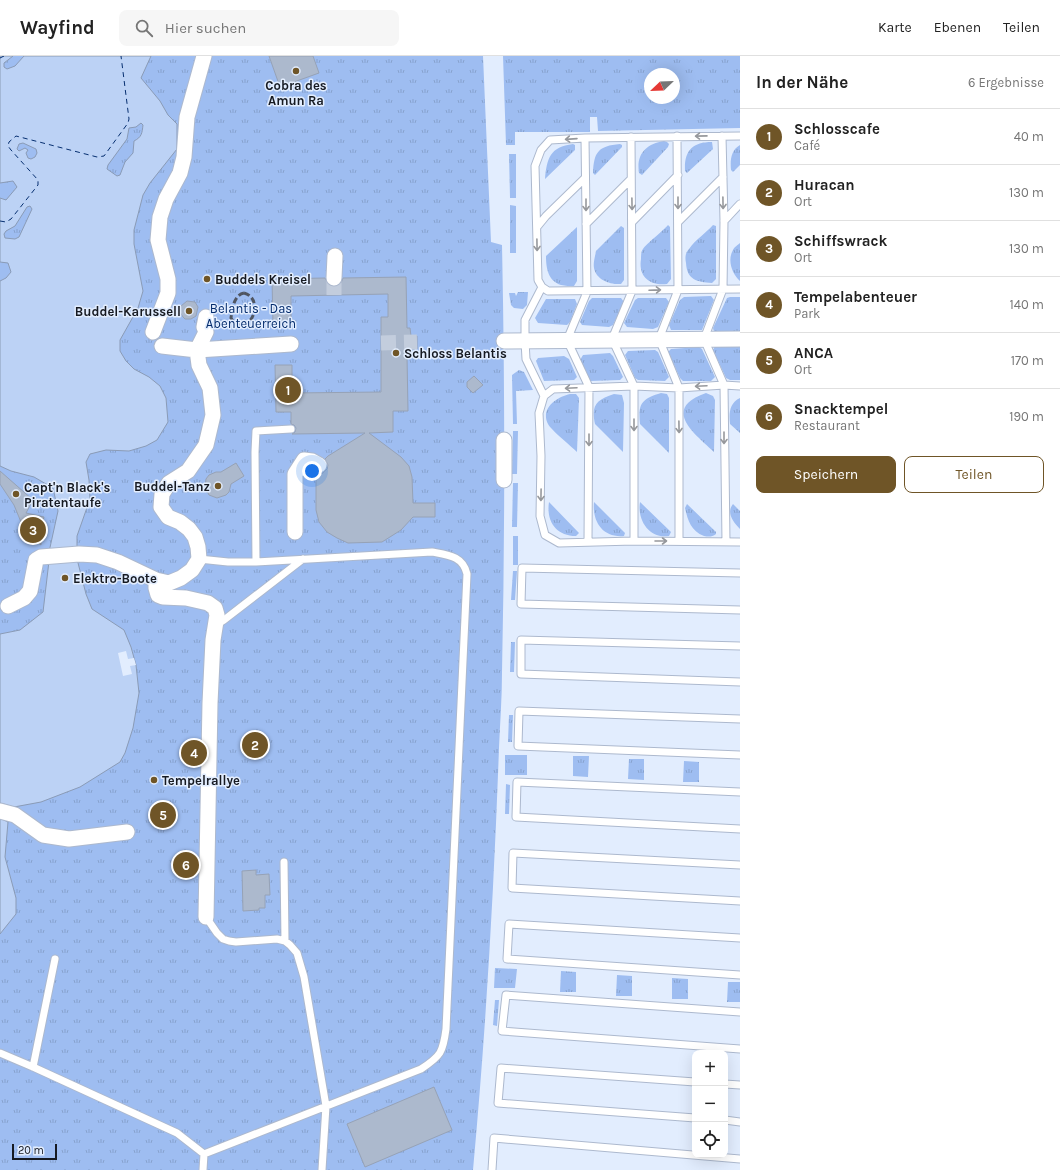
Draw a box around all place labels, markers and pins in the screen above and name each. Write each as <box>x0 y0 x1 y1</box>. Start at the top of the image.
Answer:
marker: Cobra des Amun Ra <box>291 66 301 76</box>
place label: Cobra des Amun Ra <box>265 78 327 108</box>
place label: Buddels Kreisel <box>215 272 311 287</box>
marker: Buddels Kreisel <box>202 274 212 284</box>
place label: Buddel-Karussell <box>75 304 181 319</box>
marker: Buddel-Karussell <box>184 306 194 316</box>
place label: Schloss Belantis <box>404 346 507 361</box>
marker: Schloss Belantis <box>391 348 401 358</box>
pin: 1 <box>275 375 301 405</box>
place label: Buddel-Tanz <box>134 479 210 494</box>
place label: Capt'n Black's Piratentaufe <box>24 480 111 510</box>
marker: Buddel-Tanz <box>213 481 223 491</box>
marker: Capt'n Black's Piratentaufe <box>11 489 21 499</box>
pin: 3 <box>20 515 46 545</box>
place label: Elektro-Boote <box>73 571 157 586</box>
marker: Elektro-Boote <box>60 573 70 583</box>
pin: 2 <box>242 730 268 760</box>
pin: 4 <box>181 738 207 768</box>
place label: Tempelrallye <box>162 773 240 788</box>
marker: Tempelrallye <box>149 775 159 785</box>
pin: 5 <box>150 800 176 830</box>
pin: 6 <box>173 850 199 880</box>

